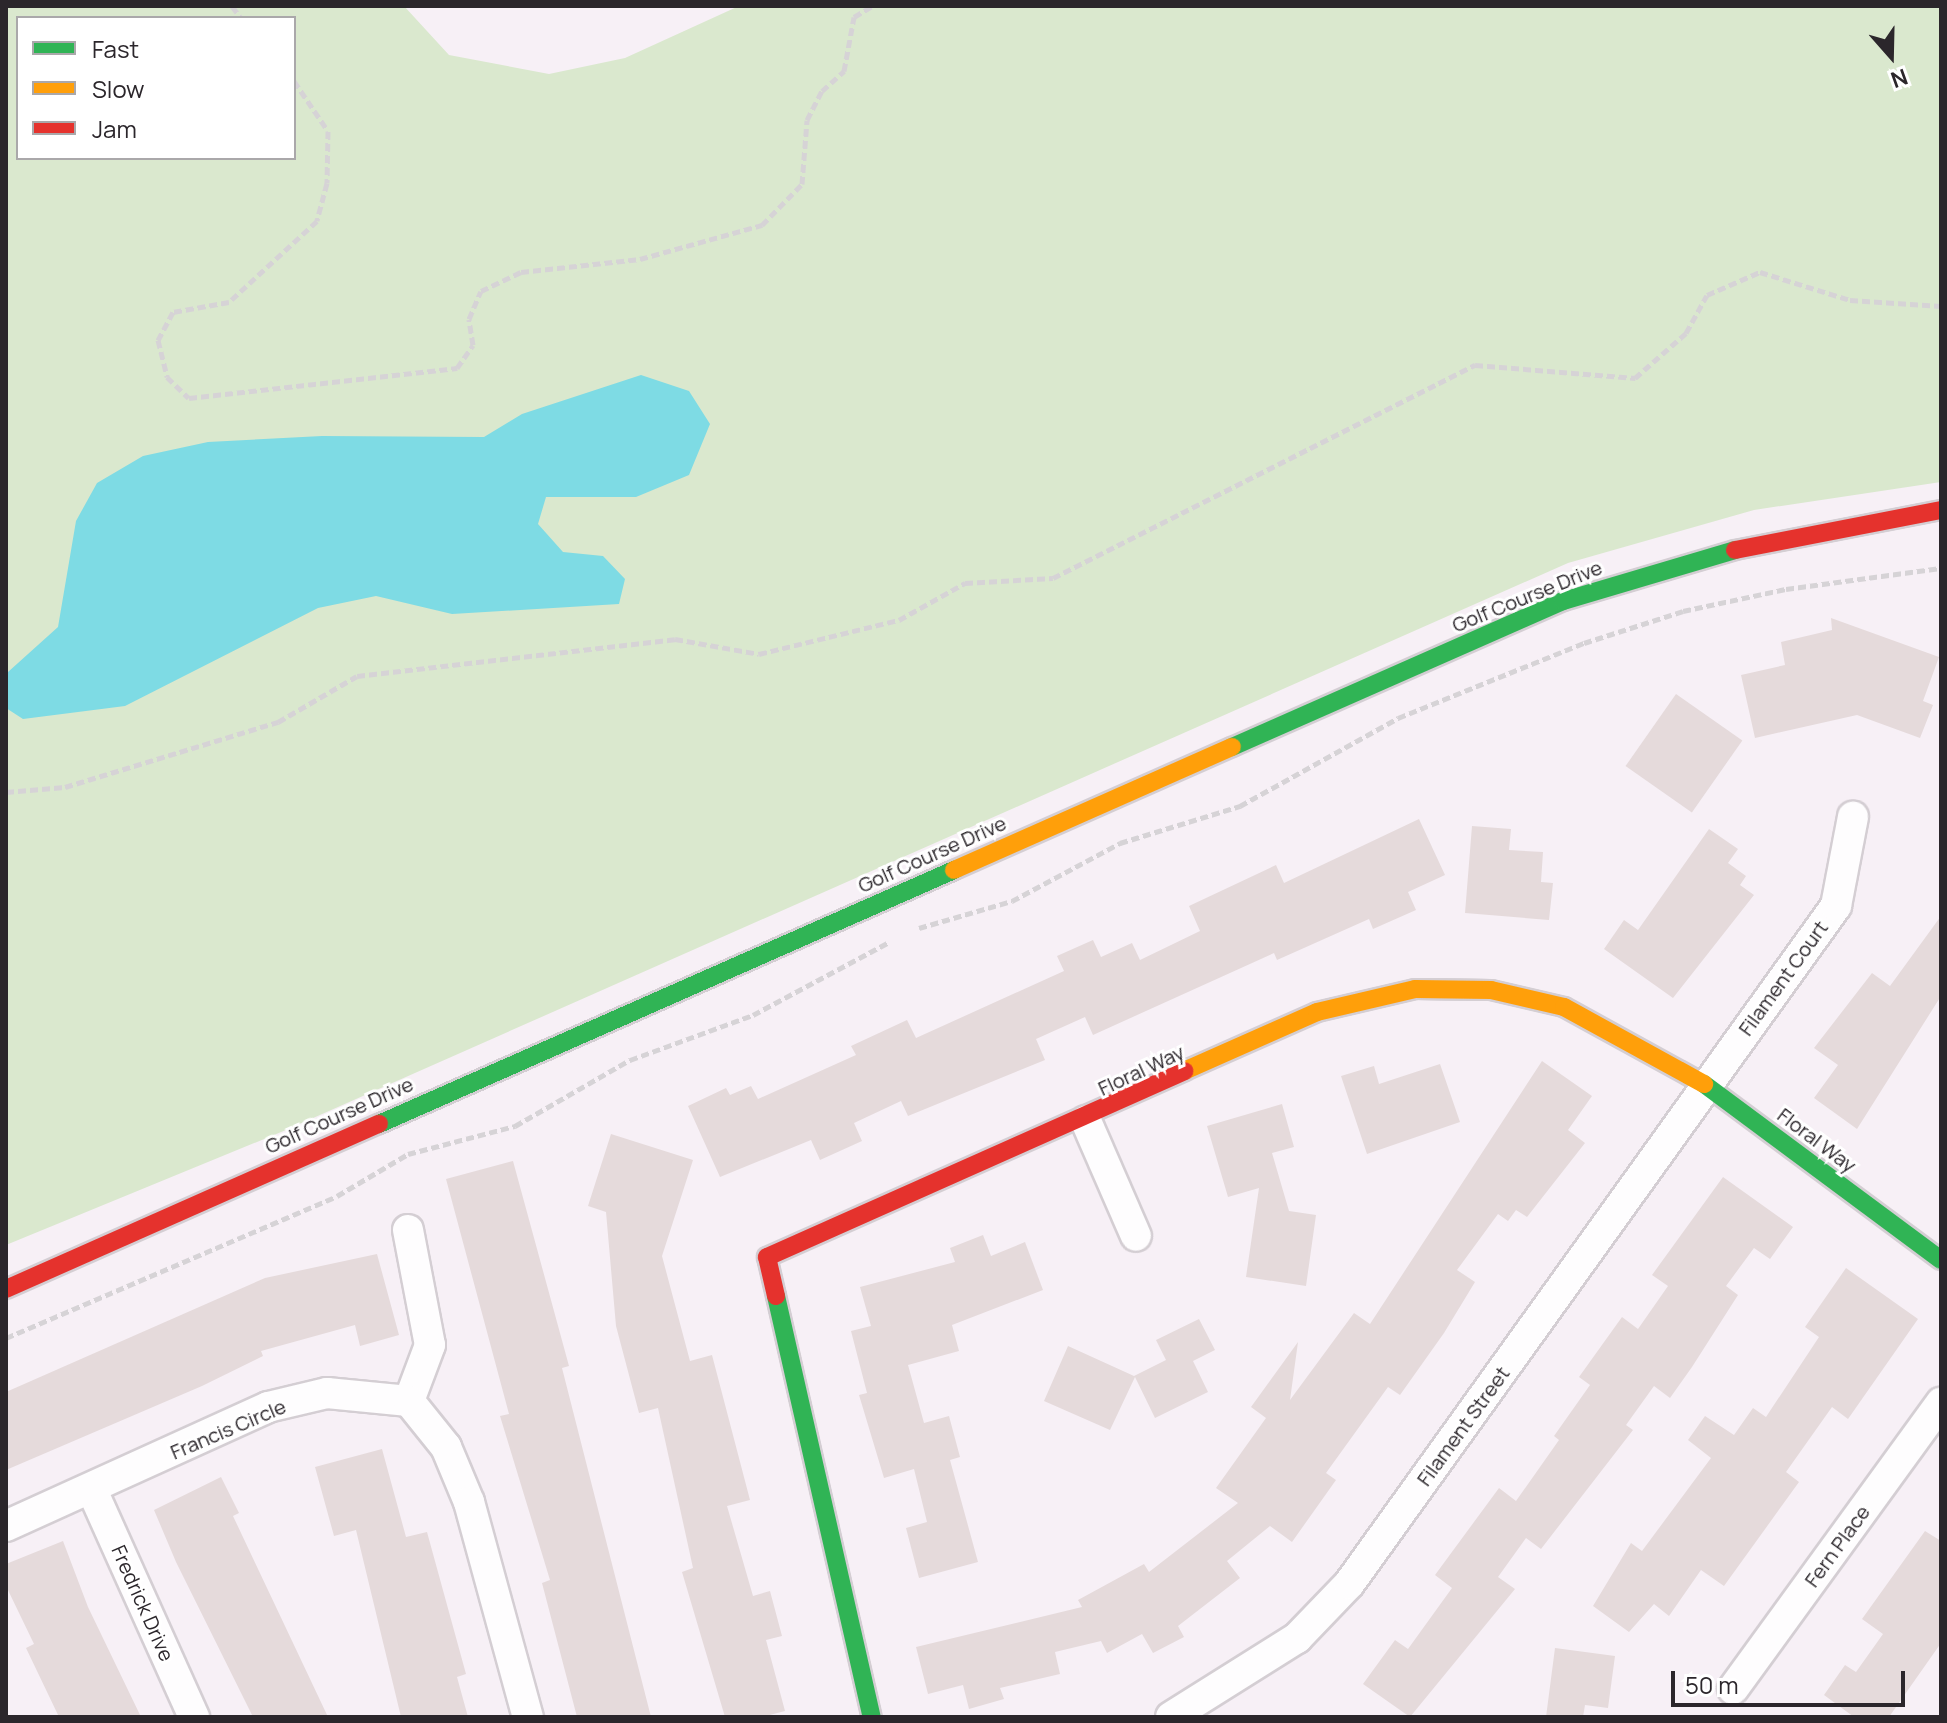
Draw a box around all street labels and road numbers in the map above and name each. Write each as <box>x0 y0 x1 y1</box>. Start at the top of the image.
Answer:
street label: Golf Course Drive <box>1449 555 1605 637</box>
street label: Golf Course Drive <box>854 811 1010 897</box>
street label: Filament Court <box>1733 916 1833 1040</box>
street label: Floral Way <box>1094 1040 1188 1100</box>
street label: Golf Course Drive <box>261 1072 417 1158</box>
street label: Floral Way <box>1773 1103 1861 1177</box>
street label: Filament Street <box>1412 1362 1514 1490</box>
street label: Francis Circle <box>167 1394 289 1464</box>
street label: Fern Place <box>1799 1501 1875 1591</box>
street label: Fredrick Drive <box>107 1541 179 1665</box>

